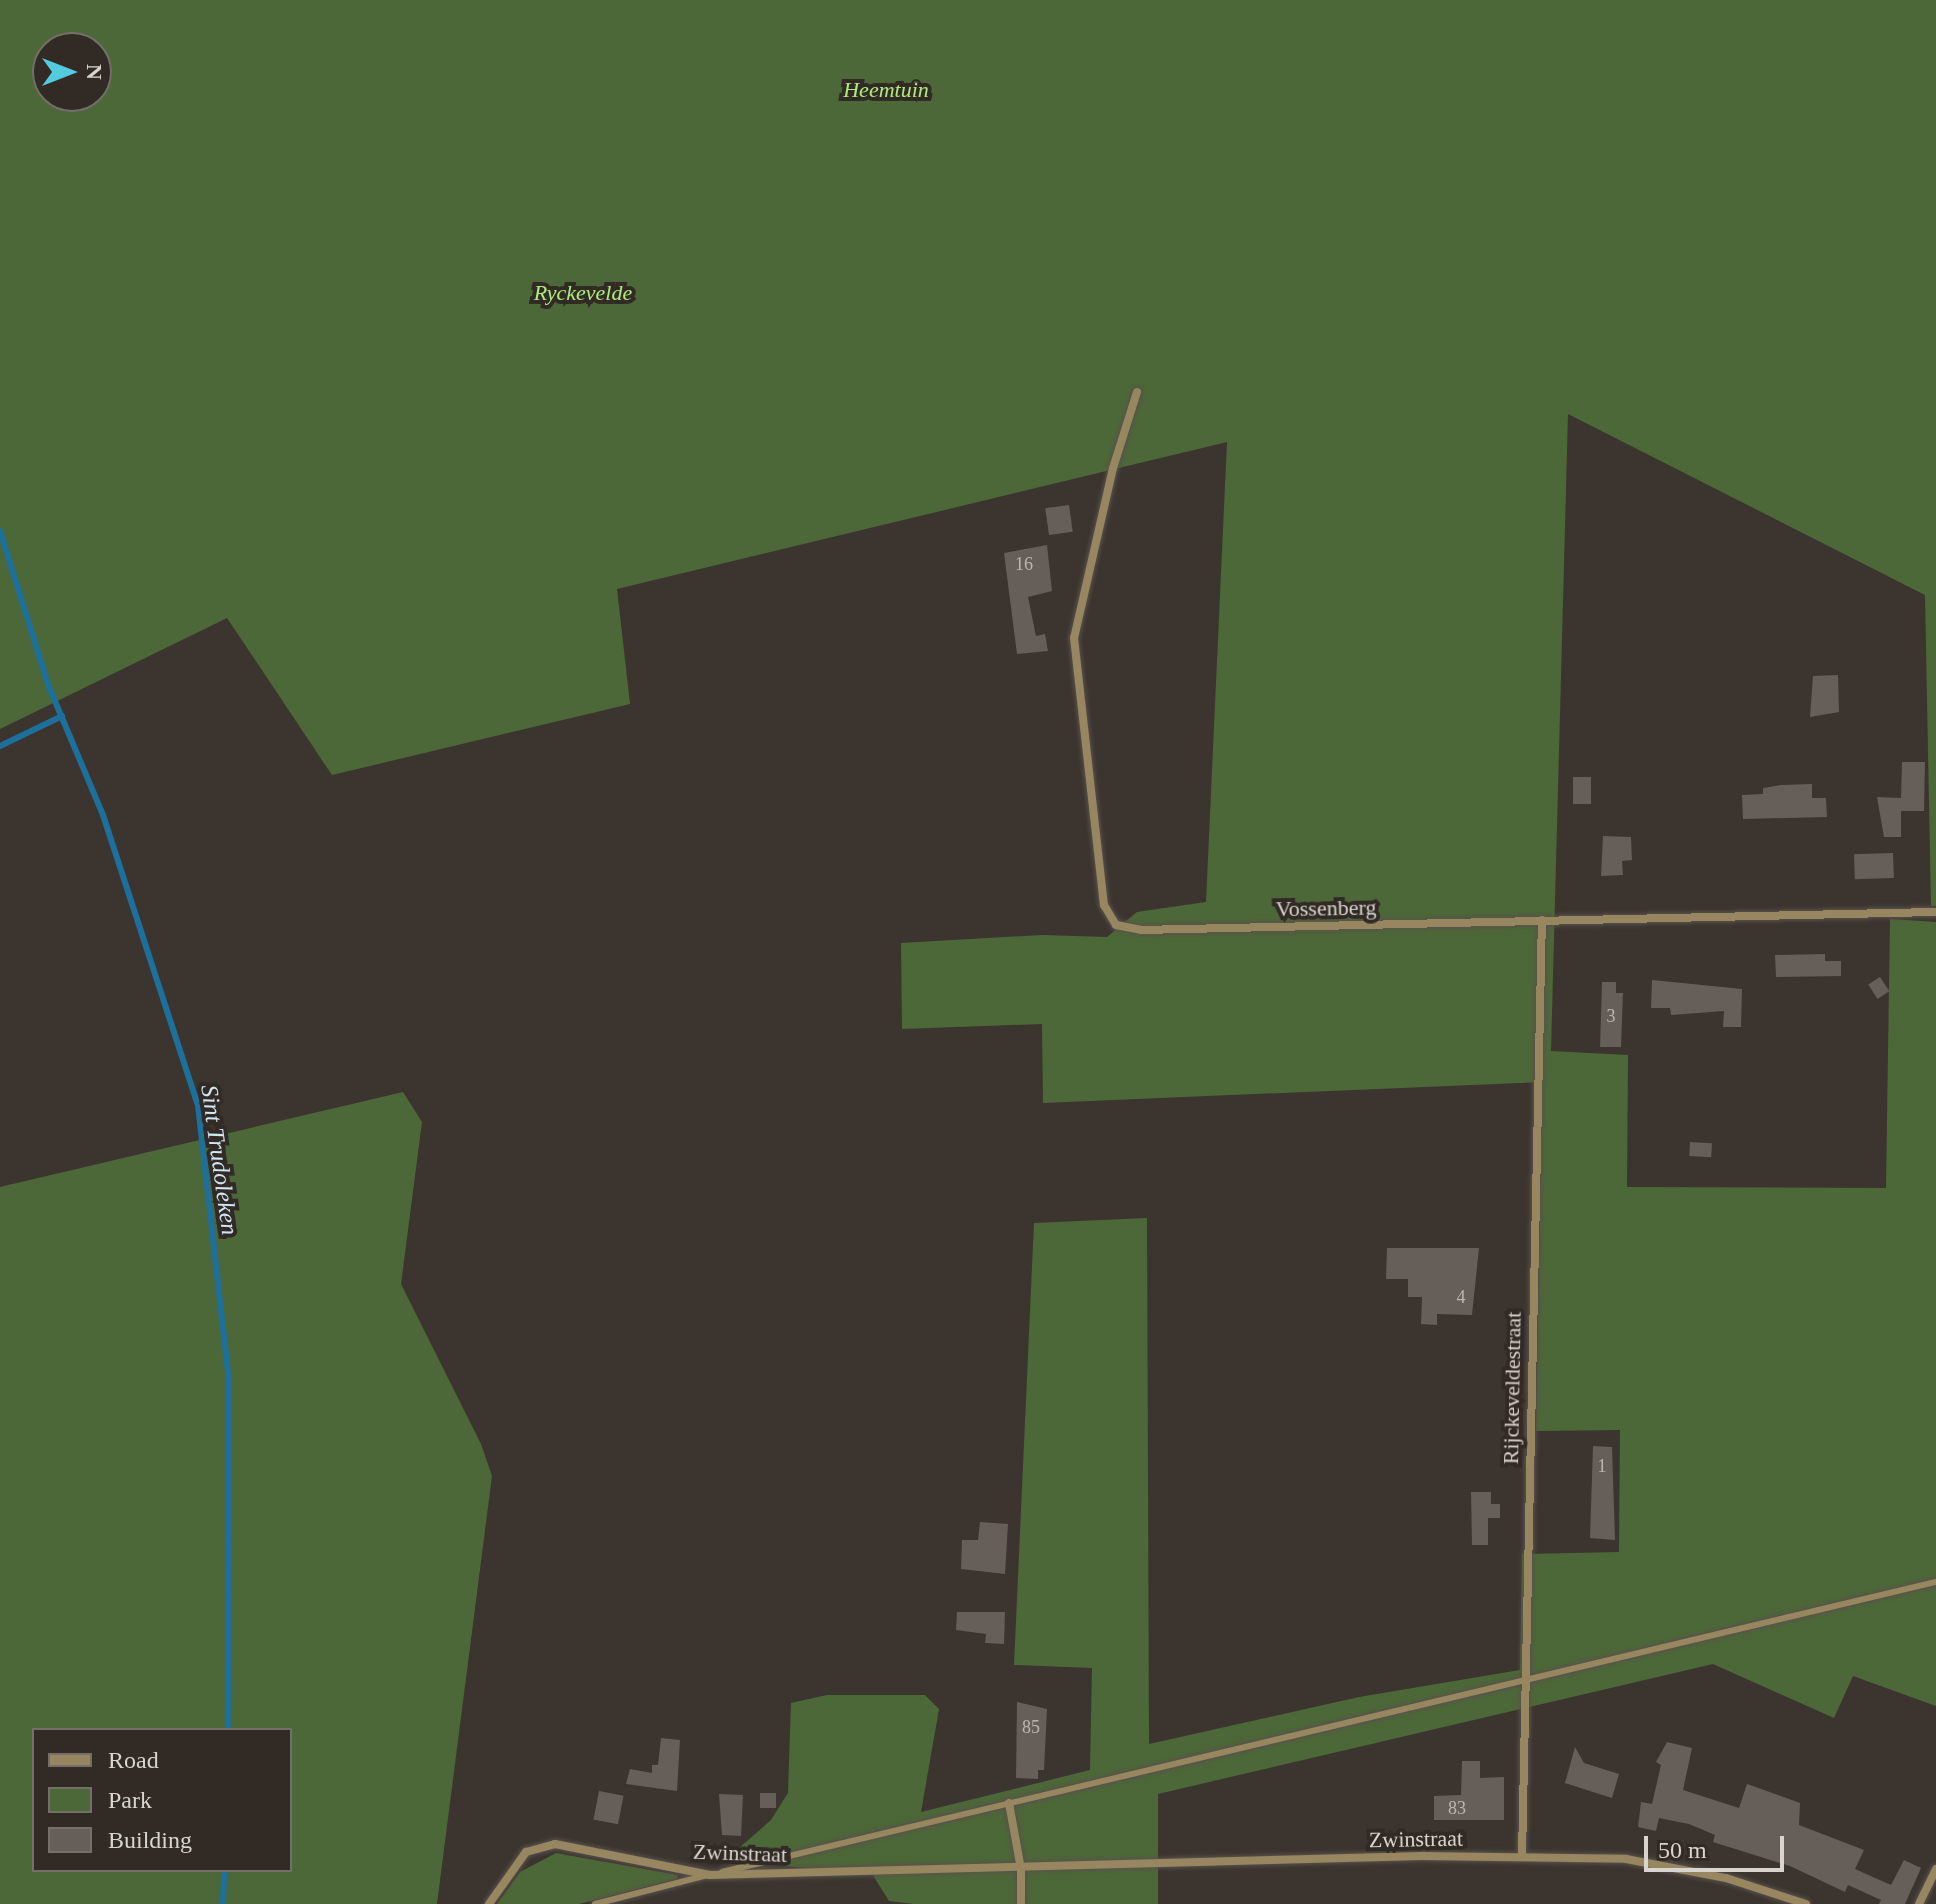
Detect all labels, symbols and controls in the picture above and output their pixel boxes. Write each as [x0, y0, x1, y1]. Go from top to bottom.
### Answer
north arrow [32, 32, 112, 112]
text: N [82, 64, 107, 80]
park label: Heemtuin [843, 77, 929, 103]
park label: Ryckevelde [534, 280, 632, 306]
house number: 16 [1015, 553, 1033, 575]
street label: Vossenberg [1275, 894, 1377, 922]
house number: 3 [1606, 1005, 1616, 1027]
water label: Sint Trudoleken [194, 1083, 244, 1237]
house number: 4 [1456, 1286, 1466, 1308]
street label: Rijckeveldestraat [1497, 1311, 1527, 1465]
house number: 1 [1598, 1455, 1606, 1477]
house number: 85 [1022, 1716, 1040, 1738]
legend [32, 1728, 292, 1872]
text: Road [108, 1747, 159, 1773]
text: Park [108, 1787, 152, 1813]
house number: 83 [1448, 1797, 1466, 1819]
scale bar [1648, 1820, 1788, 1870]
street label: Zwinstraat [1369, 1825, 1463, 1853]
text: Building [108, 1827, 192, 1853]
text: 50 m [1658, 1837, 1707, 1863]
street label: Zwinstraat [693, 1838, 787, 1868]

